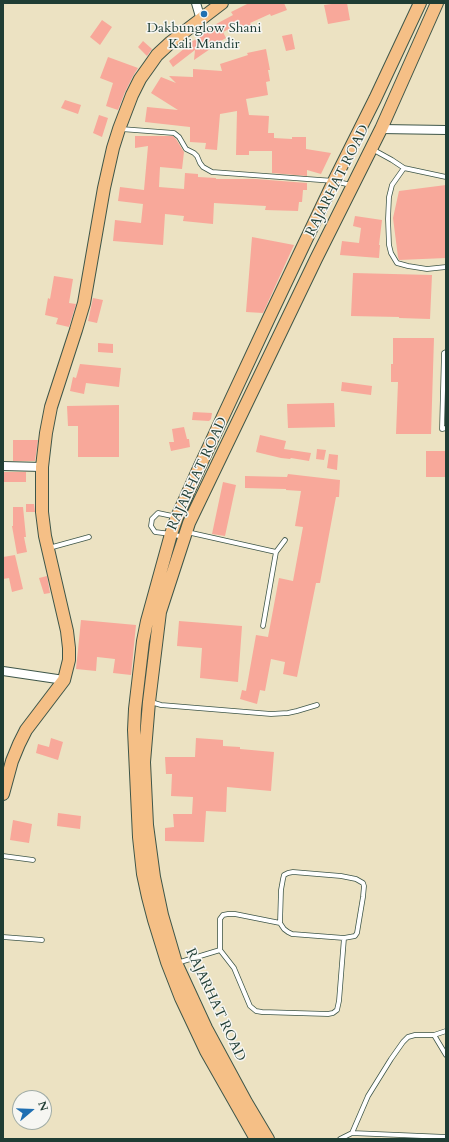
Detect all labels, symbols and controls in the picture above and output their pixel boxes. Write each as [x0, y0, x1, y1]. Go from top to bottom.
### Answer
marker: Dakbunglow Shani Kali Mandir [199, 9, 209, 19]
place label: Dakbunglow Shani Kali Mandir [147, 21, 261, 54]
street label: RAJARHAT ROAD [303, 122, 373, 240]
street label: RAJARHAT ROAD [164, 415, 232, 533]
street label: RAJARHAT ROAD [181, 946, 249, 1064]
north arrow [12, 1090, 52, 1130]
text: N [34, 1099, 52, 1113]

